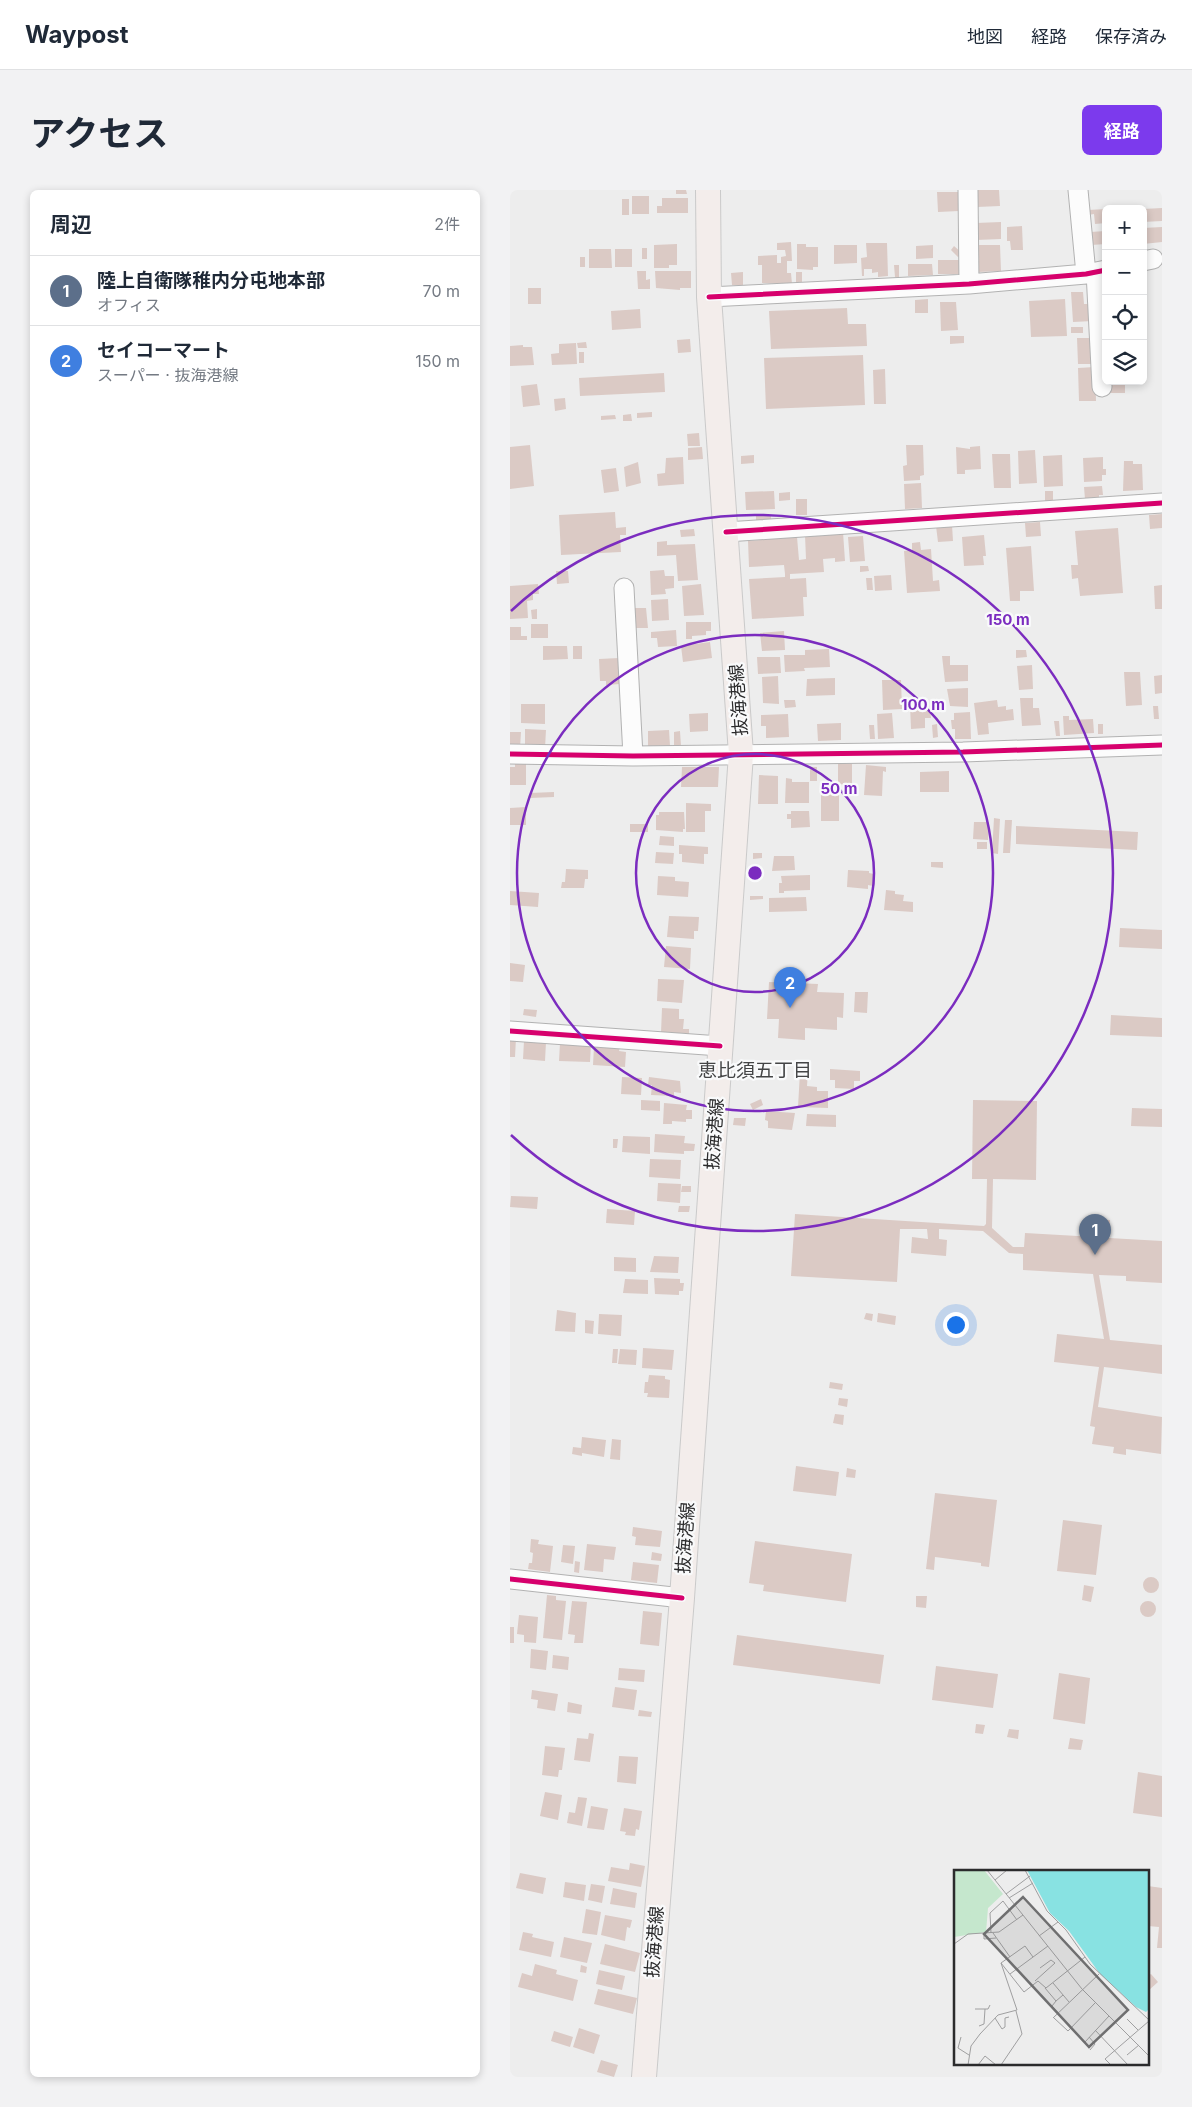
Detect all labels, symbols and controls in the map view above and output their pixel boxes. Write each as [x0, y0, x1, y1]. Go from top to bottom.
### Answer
text: Waypost [25, 20, 129, 49]
text: 地図 [967, 26, 1003, 47]
text: 経路 [1031, 26, 1067, 47]
text: 保存済み [1095, 26, 1167, 47]
button: 経路 [1082, 105, 1162, 155]
text: アクセス [30, 112, 168, 154]
map controls [1102, 205, 1147, 385]
button: + [1102, 205, 1147, 250]
text: 周辺 [50, 212, 92, 237]
text: 2件 [434, 214, 460, 234]
button: − [1102, 250, 1147, 295]
text: 陸上自衛隊稚内分屯地本部 [97, 269, 325, 292]
text: 1 [63, 281, 69, 301]
text: 70 m [423, 281, 460, 301]
text: オフィス [97, 295, 161, 315]
button: locate [1102, 295, 1147, 340]
text: セイコーマート [97, 339, 230, 362]
button: layers [1102, 340, 1147, 385]
text: 2 [61, 351, 71, 371]
text: 150 m [415, 351, 460, 371]
text: スーパー · 抜海港線 [97, 365, 238, 385]
text: 150 m [986, 610, 1030, 629]
street label: 抜海港線 [725, 663, 751, 737]
text: 100 m [901, 695, 945, 714]
text: 50 m [821, 779, 857, 798]
centre of rings [746, 864, 764, 882]
pin: 2 [774, 967, 806, 1008]
district label: 恵比須五丁目 [698, 1059, 812, 1082]
street label: 抜海港線 [701, 1097, 727, 1171]
pin: 1 [1079, 1214, 1111, 1255]
your location [943, 1312, 969, 1338]
street label: 抜海港線 [672, 1501, 698, 1575]
inset map [954, 1870, 1150, 2064]
street label: 抜海港線 [641, 1905, 667, 1979]

